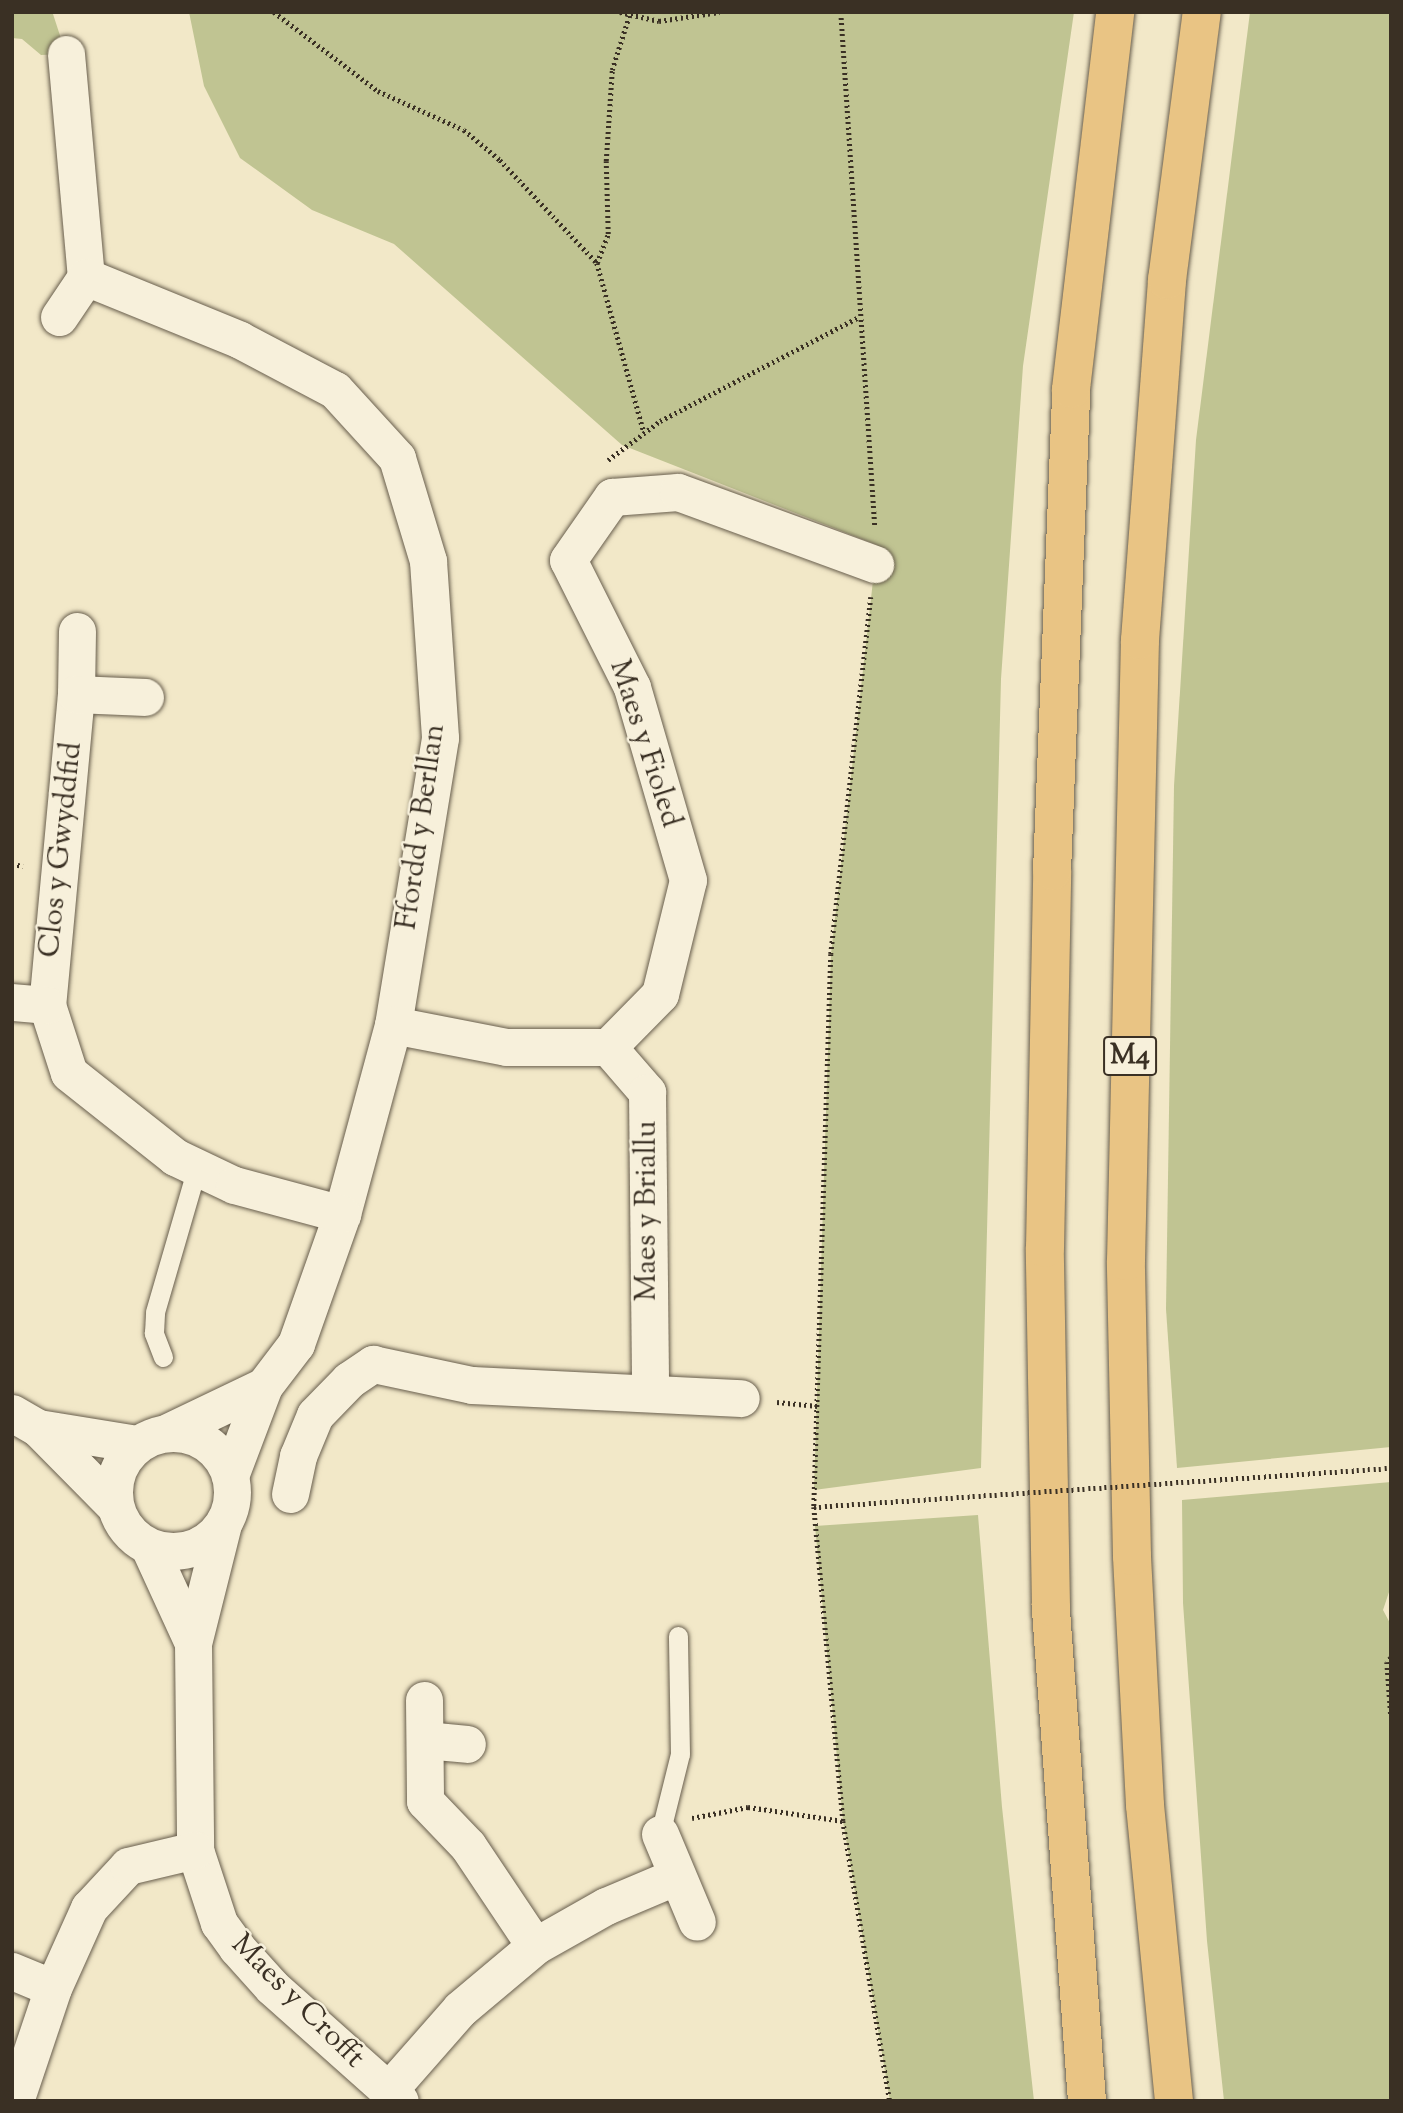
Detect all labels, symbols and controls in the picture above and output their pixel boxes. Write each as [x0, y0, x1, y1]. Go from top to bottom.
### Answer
street label: Maes y Fioled [600, 656, 688, 832]
street label: Ffordd y Berllan [390, 722, 454, 932]
street label: Clos y Gwyddfid [33, 741, 91, 959]
road number: M4 [1102, 1032, 1158, 1080]
street label: Maes y Briallu [630, 1121, 666, 1301]
street label: Maes y Crofft [223, 1928, 371, 2076]

